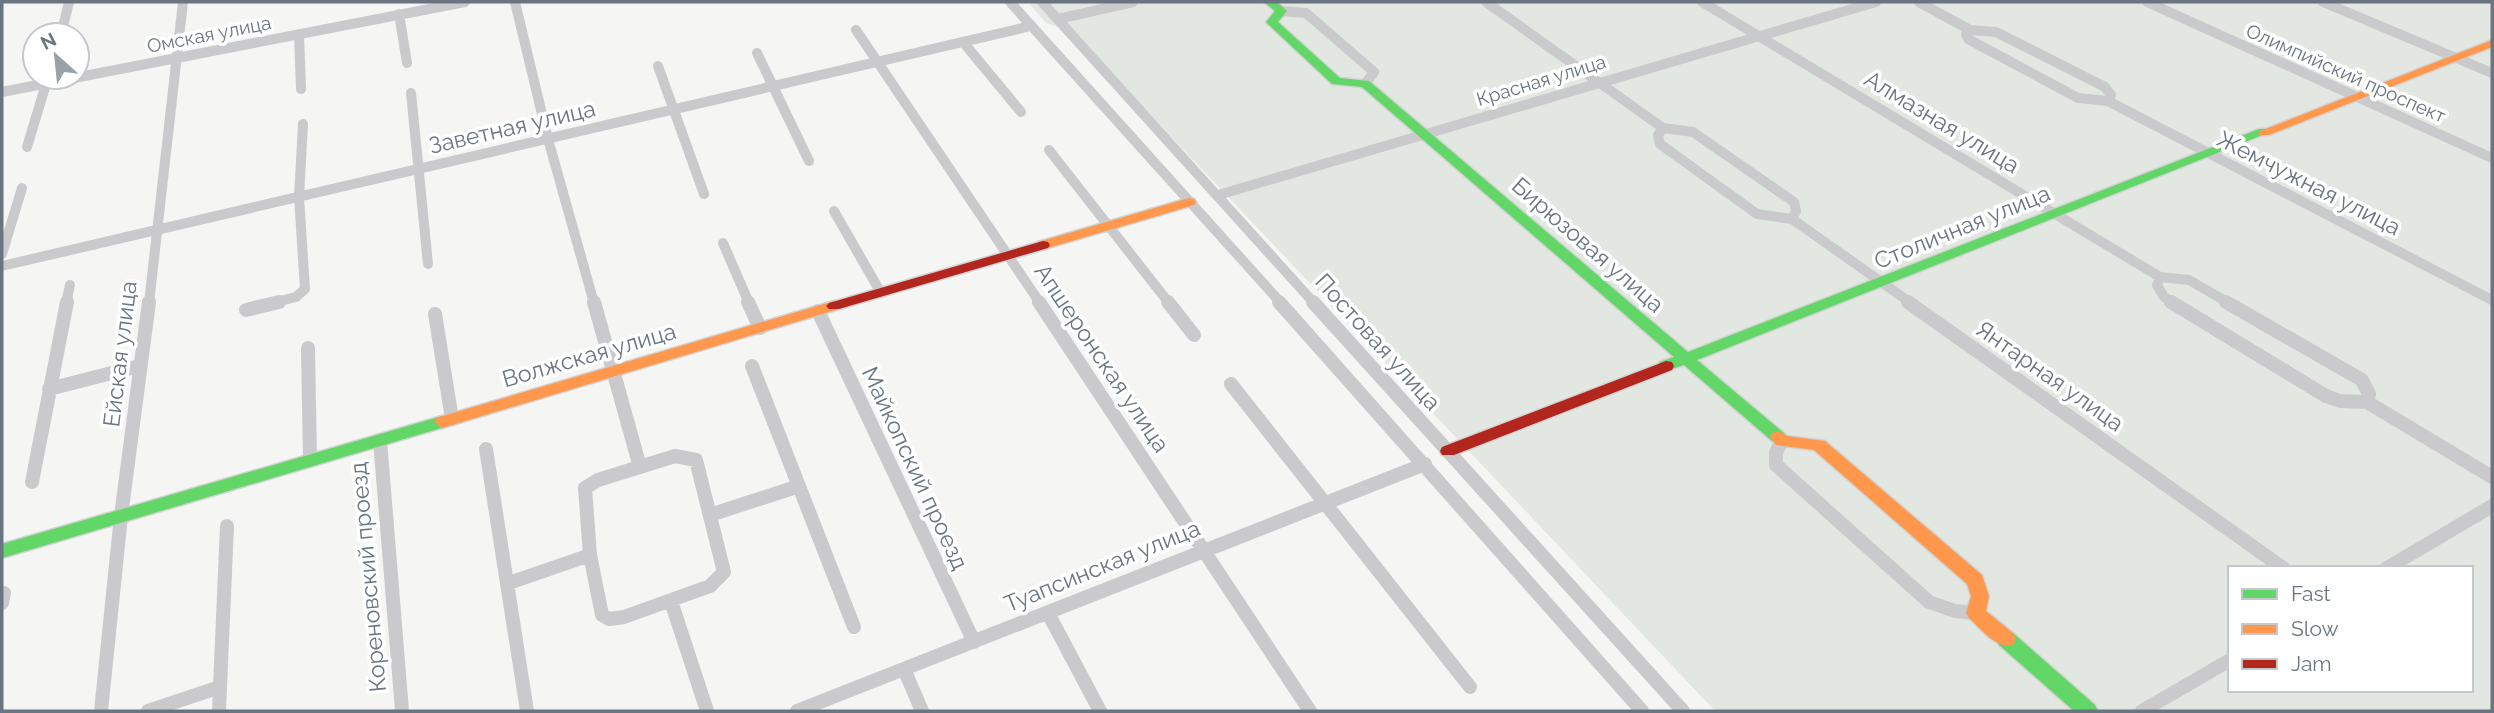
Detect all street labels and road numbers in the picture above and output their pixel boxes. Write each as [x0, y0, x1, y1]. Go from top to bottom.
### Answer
street label: Омская улица [145, 11, 273, 57]
street label: Олимпийский проспект [2243, 19, 2449, 127]
street label: Красная улица [1474, 50, 1608, 110]
street label: Алмазная улица [1860, 65, 2025, 178]
street label: Заветная улица [426, 94, 598, 159]
street label: Жемчужная улица [2213, 125, 2405, 240]
street label: Бирюзовая улица [1507, 171, 1670, 318]
street label: Столичная улица [1870, 179, 2054, 274]
street label: Апшеронская улица [1029, 259, 1175, 457]
street label: Постовая улица [1310, 268, 1447, 416]
street label: Ейская улица [97, 279, 142, 428]
street label: Янтарная улица [1971, 315, 2129, 437]
street label: Волжская улица [499, 317, 679, 392]
street label: Майкопский проезд [857, 362, 974, 573]
street label: Кореновский проезд [344, 461, 391, 693]
street label: Туапсинская улица [1000, 514, 1204, 617]

